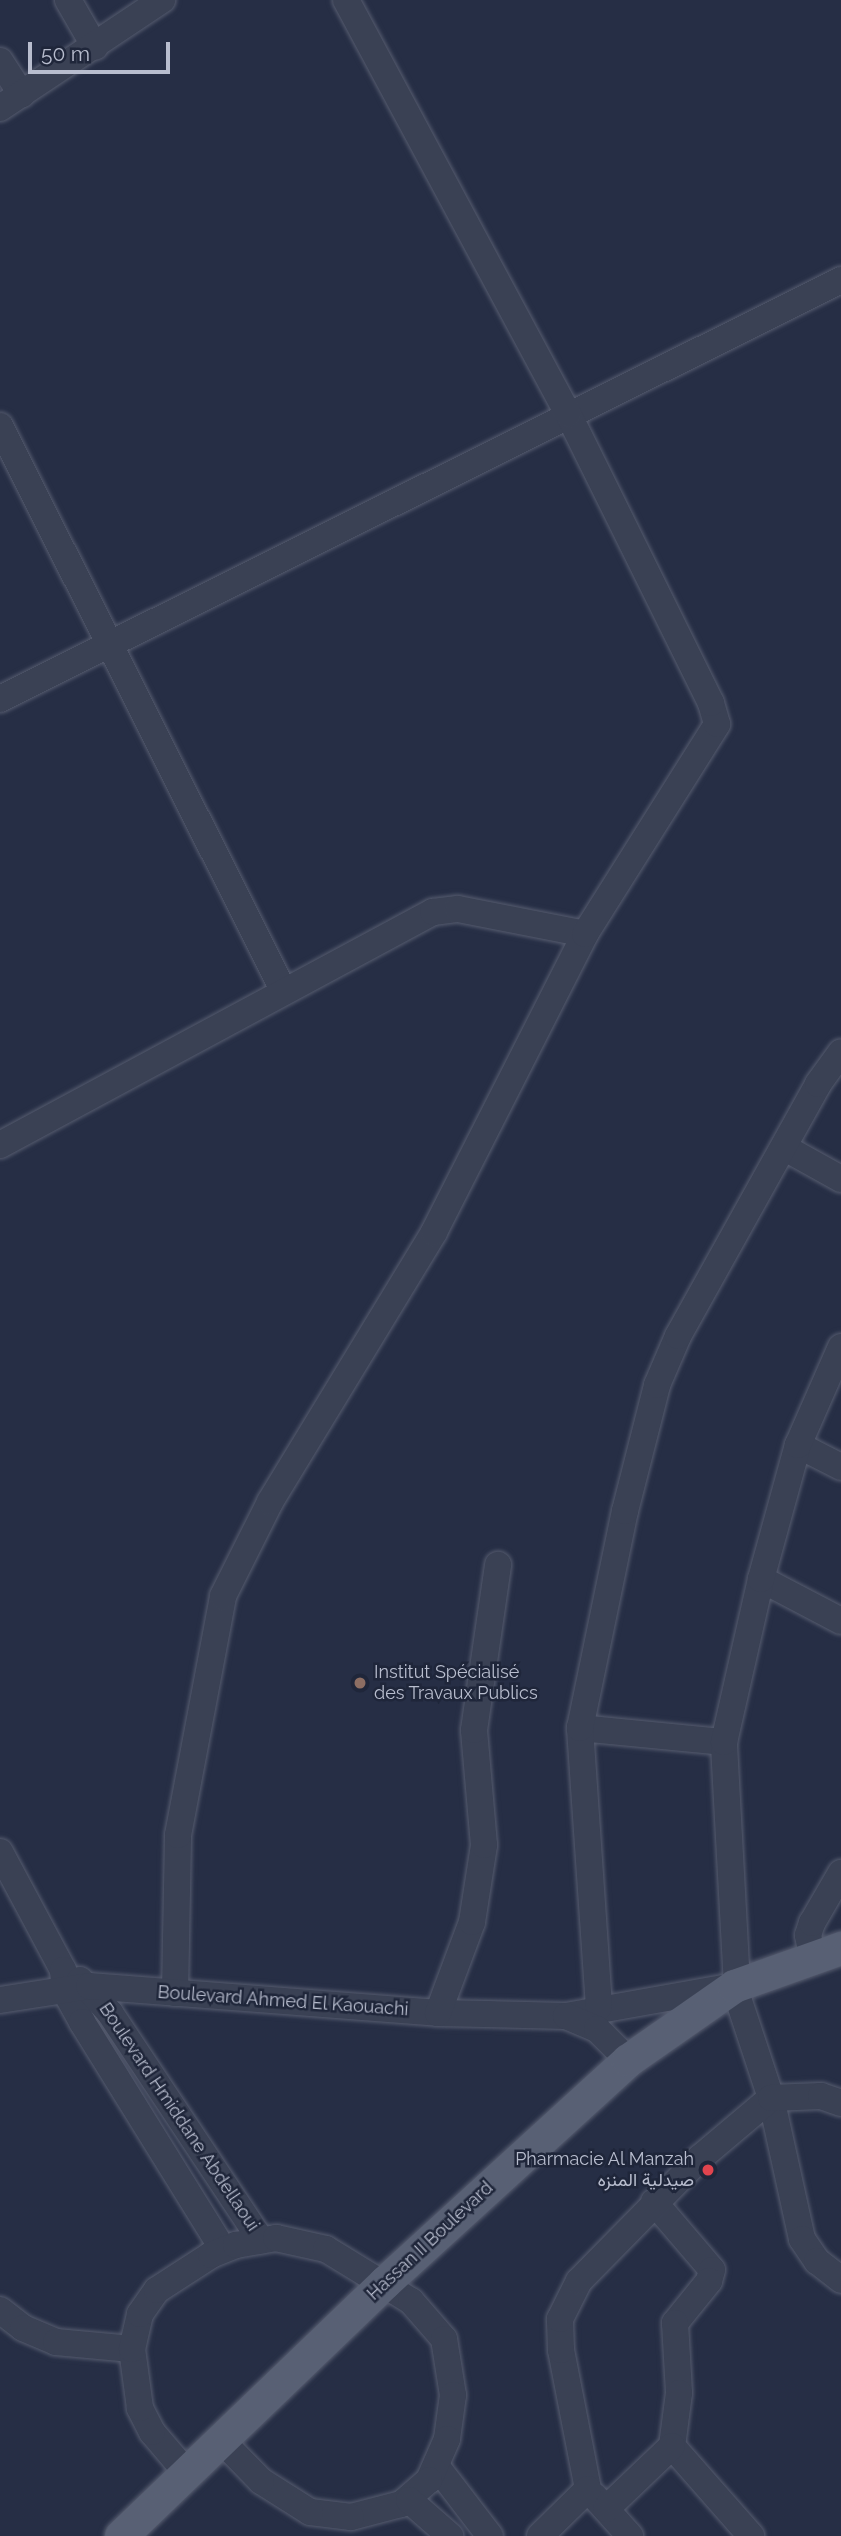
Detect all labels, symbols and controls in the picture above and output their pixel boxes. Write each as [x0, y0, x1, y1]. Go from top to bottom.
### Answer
scale bar [32, 28, 173, 72]
text: 50 m [41, 41, 90, 66]
place label: Institut Spécialisé des Travaux Publics [374, 1662, 538, 1704]
marker: Institut Spécialisé des Travaux Publics [352, 1675, 368, 1691]
street label: Boulevard Ahmed El Kaouachi [156, 1981, 410, 2021]
street label: Boulevard Hmiddane Abdellaoui [94, 1999, 264, 2235]
place label: Pharmacie Al Manzah صيدلية المنزه [514, 2149, 694, 2192]
marker: Pharmacie Al Manzah صيدلية المنزه [700, 2162, 716, 2178]
street label: Hassan II Boulevard [363, 2177, 497, 2305]

